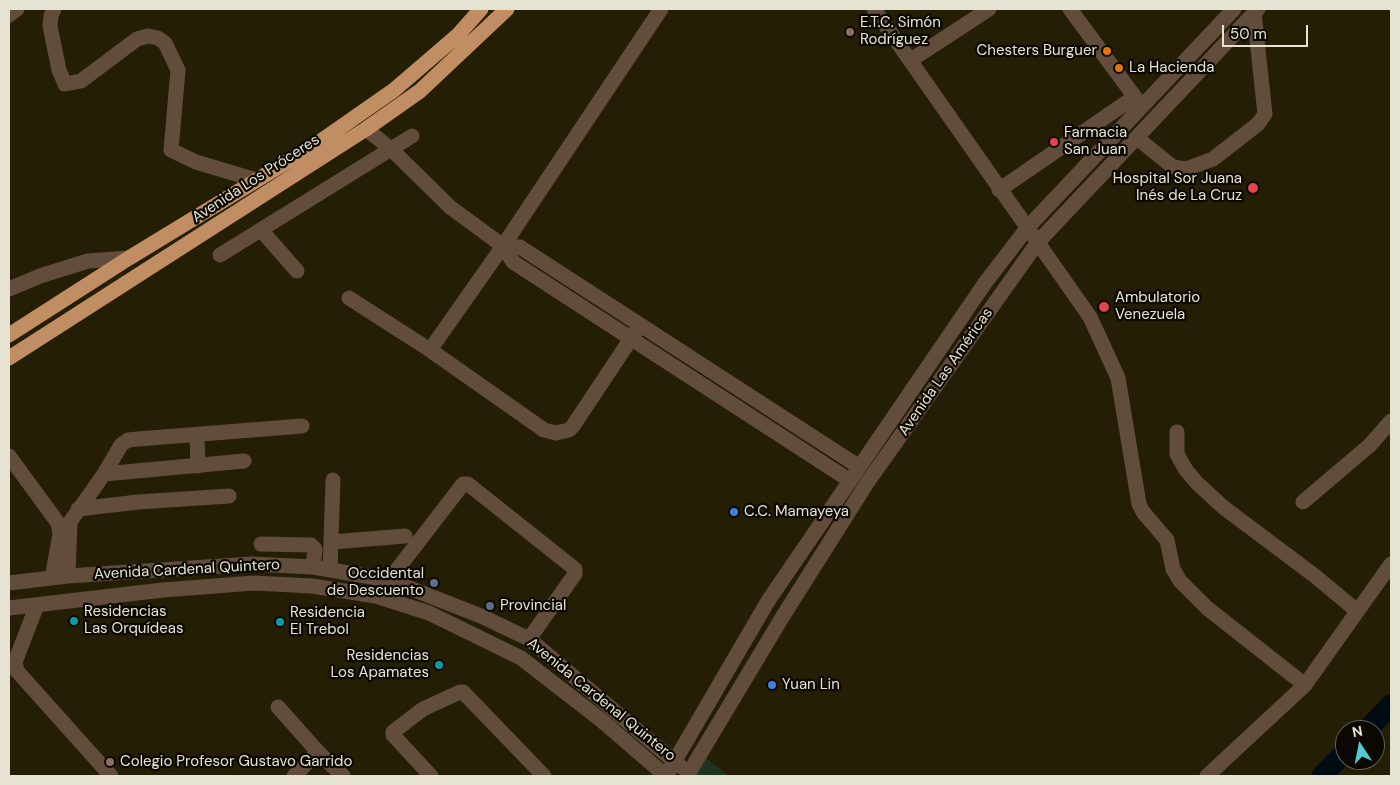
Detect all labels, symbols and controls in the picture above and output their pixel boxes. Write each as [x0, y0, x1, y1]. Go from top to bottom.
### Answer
place label: E.T.C. Simón Rodríguez [860, 14, 941, 49]
scale bar [1225, 15, 1311, 47]
text: 50 m [1230, 24, 1267, 44]
marker: E.T.C. Simón Rodríguez [844, 26, 856, 38]
place label: Chesters Burguer [977, 42, 1097, 60]
marker: Chesters Burguer [1101, 45, 1113, 57]
place label: La Hacienda [1129, 59, 1214, 77]
marker: La Hacienda [1113, 62, 1125, 74]
place label: Farmacia San Juan [1064, 124, 1127, 159]
street label: Avenida Los Próceres [189, 131, 323, 227]
marker: Farmacia San Juan [1048, 136, 1060, 148]
place label: Hospital Sor Juana Inés de La Cruz [1113, 170, 1242, 205]
marker: Hospital Sor Juana Inés de La Cruz [1246, 181, 1260, 195]
place label: Ambulatorio Venezuela [1115, 289, 1200, 324]
marker: Ambulatorio Venezuela [1097, 300, 1111, 314]
street label: Avenida Las Américas [895, 305, 997, 439]
place label: C.C. Mamayeya [744, 503, 849, 521]
marker: C.C. Mamayeya [728, 506, 740, 518]
street label: Avenida Cardenal Quintero [94, 556, 280, 584]
place label: Occidental de Descuento [327, 565, 424, 600]
marker: Occidental de Descuento [428, 577, 440, 589]
place label: Provincial [500, 597, 566, 615]
marker: Provincial [484, 600, 496, 612]
place label: Residencias Las Orquídeas [84, 603, 183, 638]
place label: Residencia El Trebol [290, 604, 365, 639]
marker: Residencias Las Orquídeas [68, 615, 80, 627]
marker: Residencia El Trebol [274, 616, 286, 628]
street label: Avenida Cardenal Quintero [523, 634, 679, 766]
place label: Residencias Los Apamates [330, 647, 429, 682]
marker: Residencias Los Apamates [433, 659, 445, 671]
place label: Yuan Lin [782, 676, 840, 694]
marker: Yuan Lin [766, 679, 778, 691]
north arrow [1335, 720, 1385, 770]
text: N [1351, 721, 1364, 741]
place label: Colegio Profesor Gustavo Garrido [120, 753, 352, 771]
marker: Colegio Profesor Gustavo Garrido [104, 756, 116, 768]

